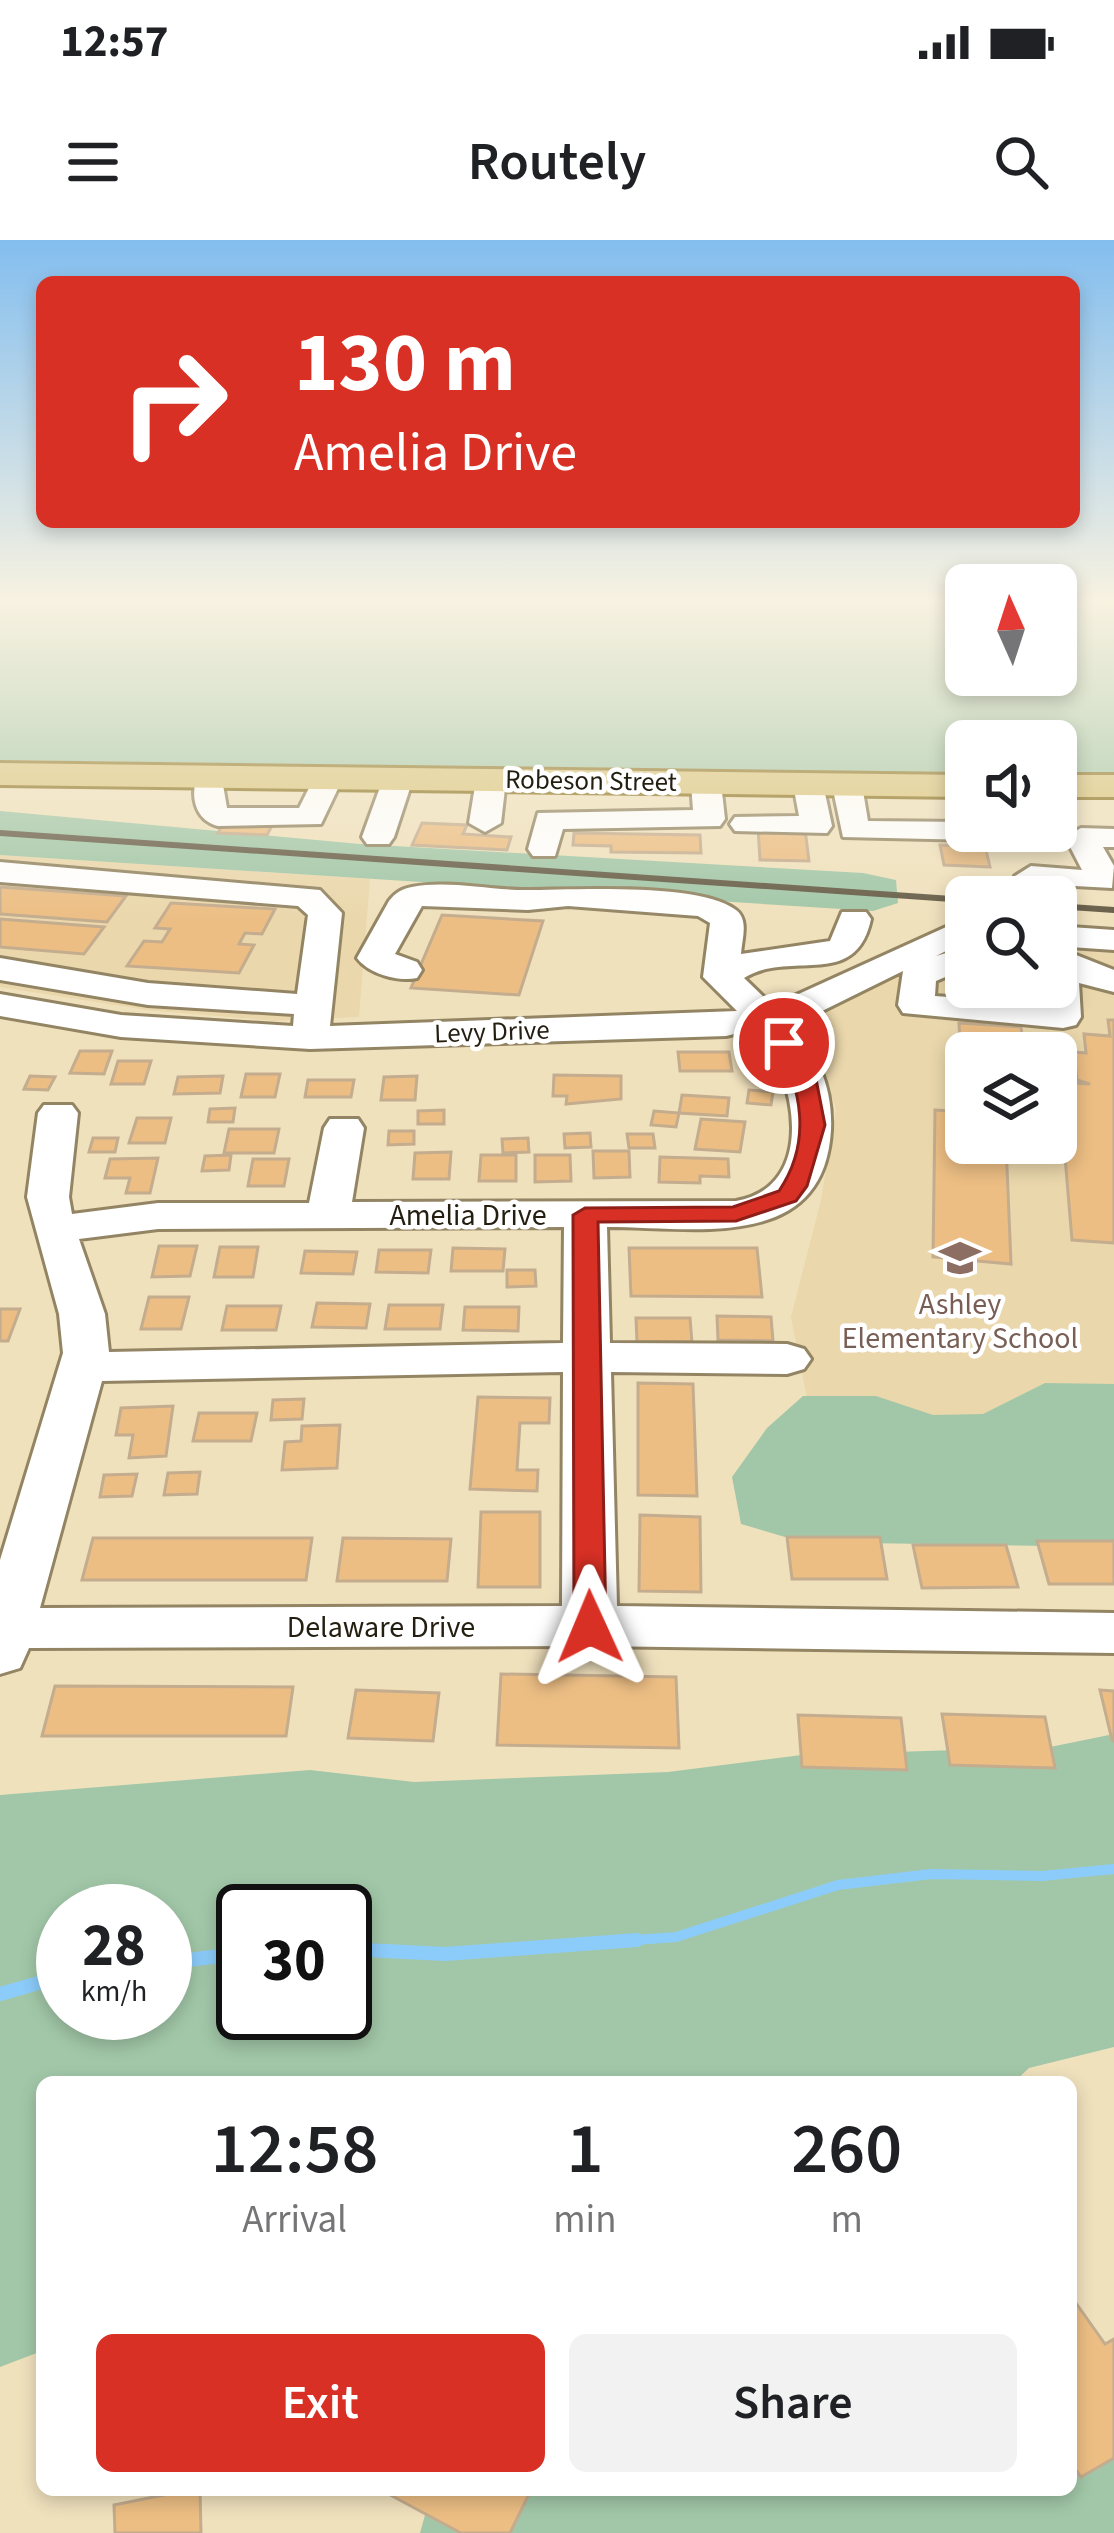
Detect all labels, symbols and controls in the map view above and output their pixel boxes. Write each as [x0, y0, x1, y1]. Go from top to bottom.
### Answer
text: 12:57 [60, 10, 169, 74]
text: Routely [468, 124, 646, 201]
icon: menu [60, 129, 126, 195]
icon: search [988, 129, 1054, 195]
text: 130 m [294, 304, 516, 424]
icon: right [96, 324, 252, 480]
text: Amelia Drive [294, 415, 577, 492]
north arrow [945, 564, 1077, 696]
map controls [945, 564, 1077, 1164]
button: sound [945, 720, 1077, 852]
street label: Robeson Street [505, 760, 677, 802]
button: search [945, 876, 1077, 1008]
pin [733, 992, 835, 1094]
street label: Levy Drive [434, 1010, 550, 1054]
icon: arrive [751, 1010, 817, 1076]
button: layers [945, 1032, 1077, 1164]
street label: Amelia Drive [389, 1194, 547, 1237]
school or university icon: Ashley Elementary School [937, 1235, 983, 1281]
place label: Ashley Elementary School [842, 1283, 1078, 1360]
position arrow [527, 1564, 653, 1690]
street label: Delaware Drive [287, 1606, 475, 1649]
speed limit sign: 30 [216, 1884, 372, 2040]
text: 28 [82, 1904, 146, 1989]
text: km/h [81, 1970, 147, 2013]
text: 12:58 [211, 2098, 378, 2201]
text: 1 [566, 2098, 603, 2201]
text: 260 [791, 2098, 902, 2201]
text: Arrival [242, 2192, 347, 2248]
text: min [553, 2192, 617, 2248]
text: m [831, 2192, 863, 2248]
button: Exit [96, 2334, 545, 2472]
button: Share [569, 2334, 1017, 2472]

